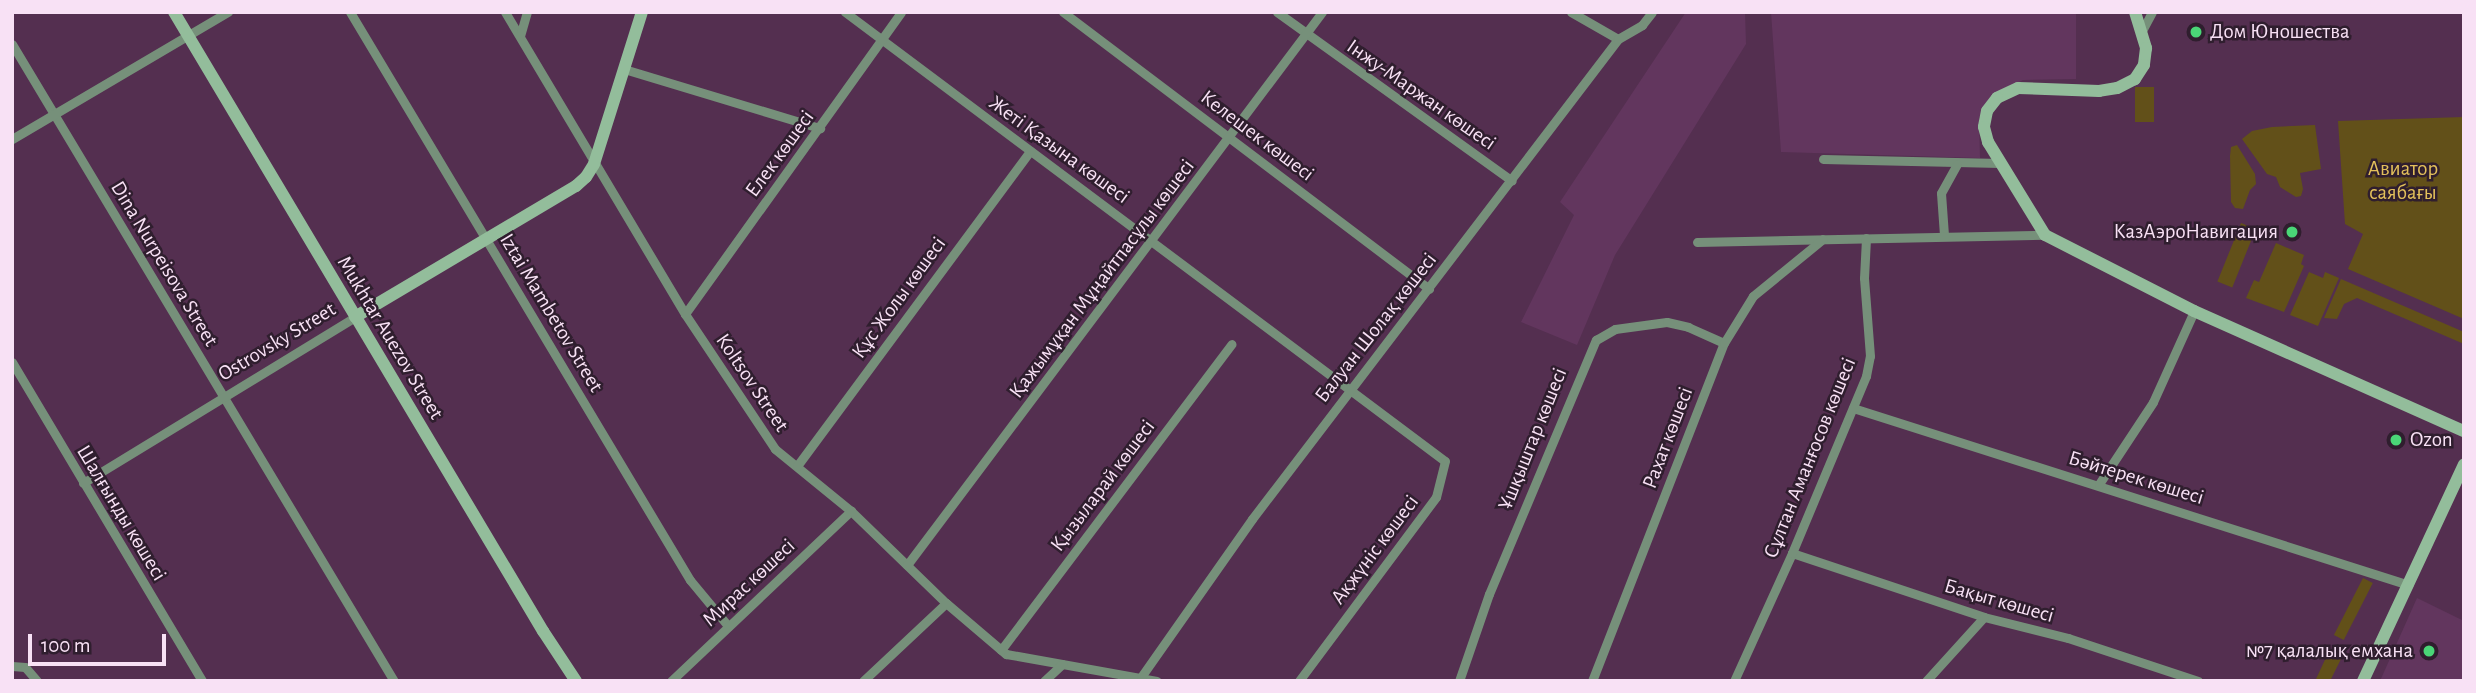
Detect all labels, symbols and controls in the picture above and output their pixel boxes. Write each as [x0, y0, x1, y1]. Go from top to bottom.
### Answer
place label: Дом Юношества [2210, 19, 2349, 45]
marker: Дом Юношества [2188, 24, 2204, 40]
street label: Інжу-Маржан көшесі [1341, 34, 1501, 156]
street label: Келешек көшесі [1195, 85, 1319, 187]
street label: Жеті Қазына көшесі [984, 91, 1134, 209]
street label: Елек көшесі [740, 106, 820, 202]
street label: Қажымұқан Мұңайтпасұлы көшесі [1004, 155, 1200, 403]
park label: Авиатор саябағы [2368, 156, 2438, 206]
street label: Dina Nurpeisova Street [105, 177, 223, 351]
place label: КазАэроНавигация [2113, 219, 2278, 245]
marker: КазАэроНавигация [2284, 224, 2300, 240]
street label: Iztai Mambetov Street [494, 229, 608, 397]
street label: Құс Жолы көшесі [846, 232, 952, 364]
street label: Балуан Шолақ көшесі [1310, 248, 1442, 408]
street label: Mukhtar Auezov Street [331, 252, 449, 424]
street label: Ostrovsky Street [214, 297, 340, 387]
street label: Koltsov Street [710, 329, 794, 437]
street label: Сұлтан Аманғосов көшесі [1758, 354, 1862, 562]
street label: Ұшқыштар көшесі [1493, 364, 1573, 514]
street label: Рахат көшесі [1637, 384, 1699, 492]
street label: Қызыларай көшесі [1045, 415, 1161, 557]
place label: Ozon [2410, 427, 2453, 453]
marker: Ozon [2388, 432, 2404, 448]
street label: Шалғынды көшесі [71, 441, 171, 585]
street label: Бәйтерек көшесі [2065, 445, 2207, 511]
street label: Ақжүніс көшесі [1326, 490, 1424, 610]
street label: Мирас көшесі [697, 534, 801, 632]
street label: Бақыт көшесі [1941, 573, 2057, 629]
scale bar [32, 620, 170, 664]
text: 100 m [41, 635, 91, 656]
place label: №7 қалалық емхана [2246, 638, 2413, 664]
marker: №7 қалалық емхана [2419, 641, 2439, 661]

